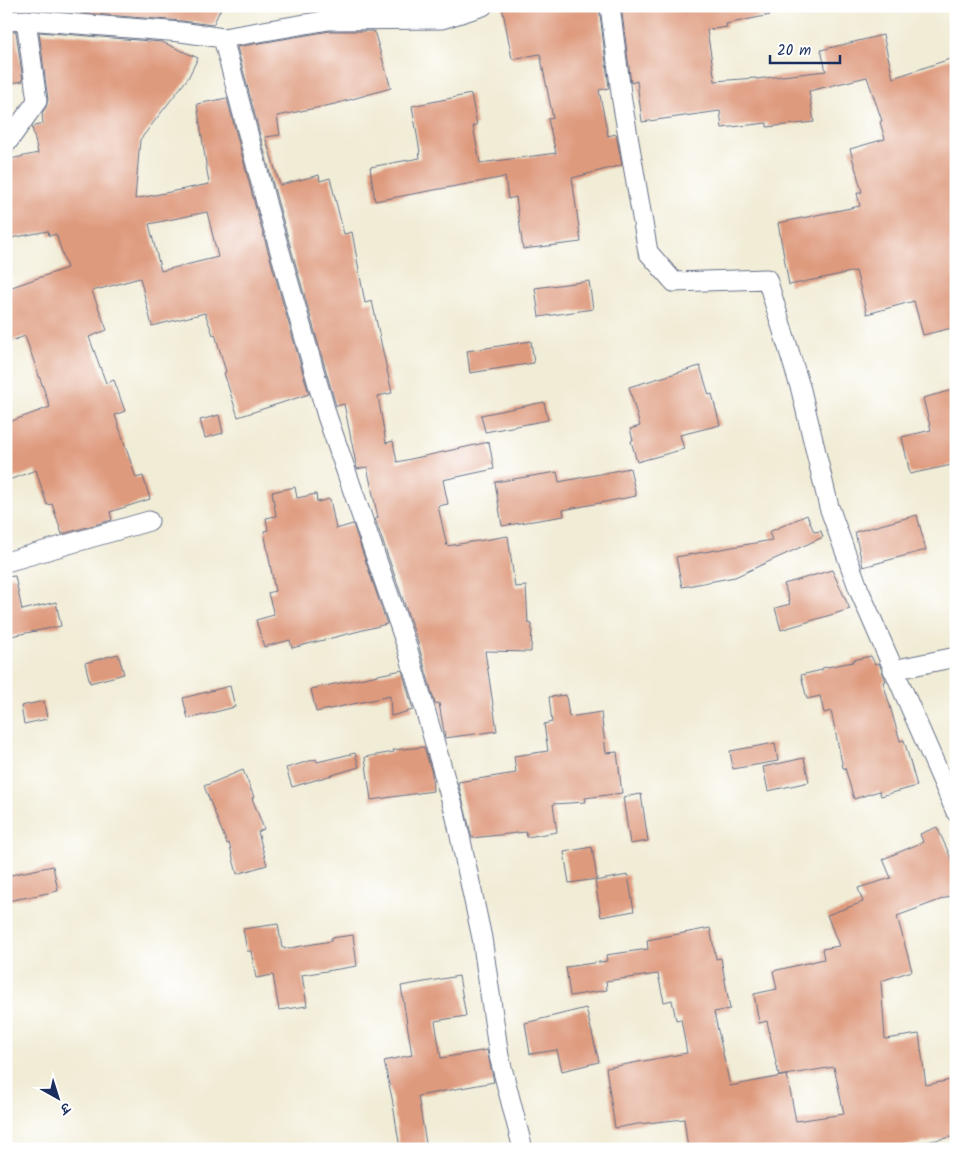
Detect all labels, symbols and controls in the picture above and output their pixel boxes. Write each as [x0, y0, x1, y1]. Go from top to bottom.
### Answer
scale bar [770, 32, 840, 64]
text: 20 m [777, 39, 811, 63]
north arrow [32, 1072, 82, 1122]
text: उ [53, 1096, 76, 1121]

